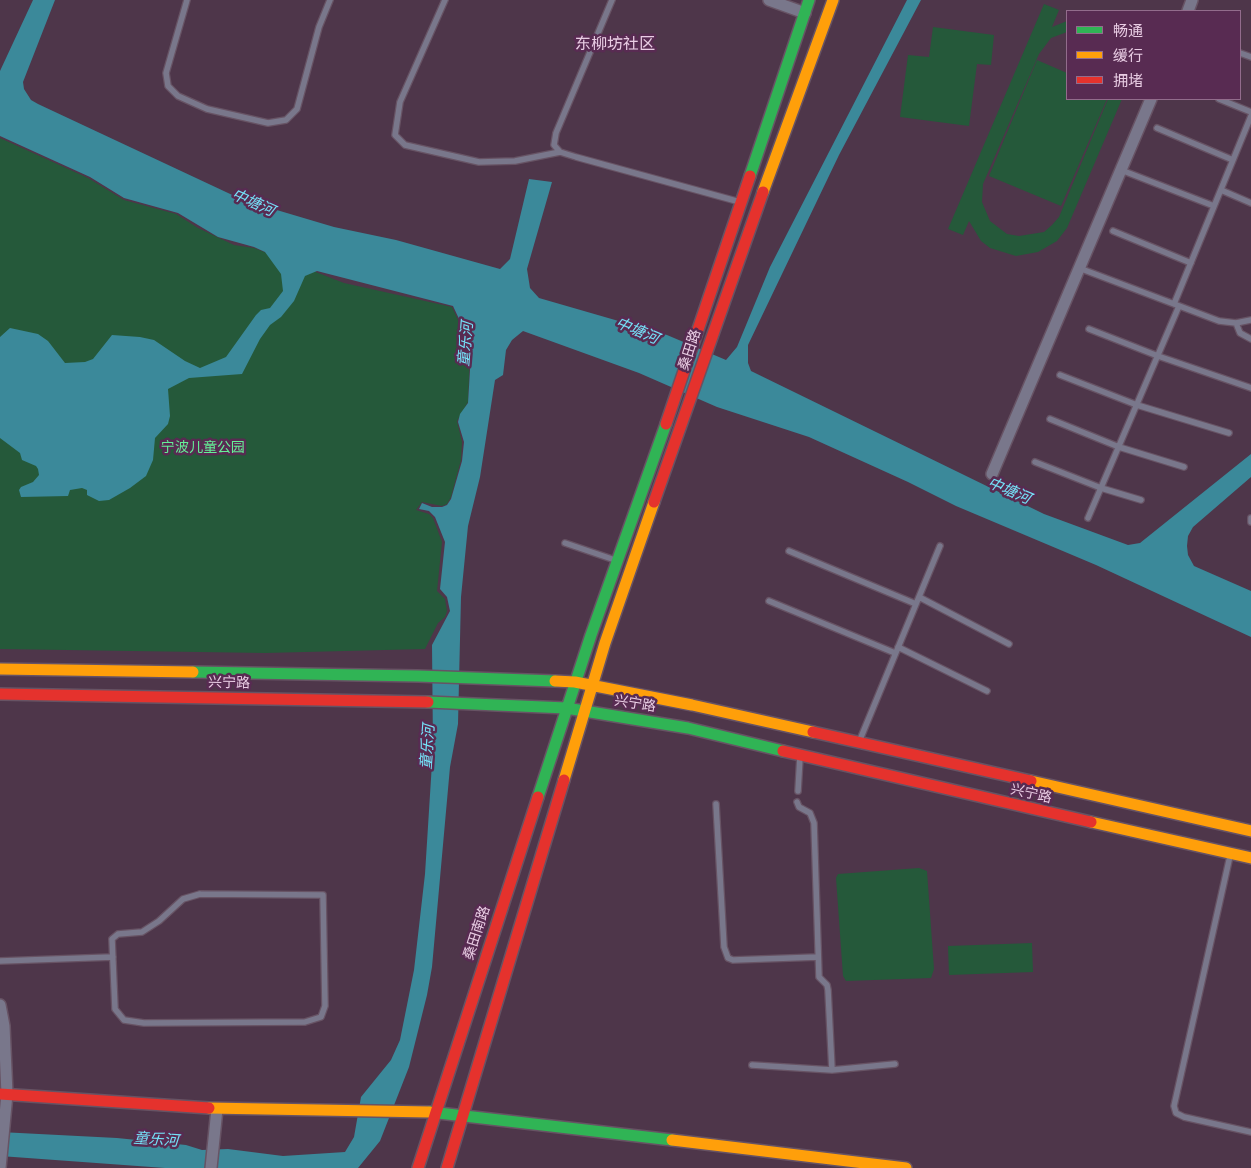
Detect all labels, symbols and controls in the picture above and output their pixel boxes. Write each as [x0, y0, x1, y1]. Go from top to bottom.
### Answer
legend [1066, 10, 1241, 100]
text: 畅通 [1113, 21, 1143, 40]
district label: 东柳坊社区 [575, 34, 655, 54]
text: 缓行 [1113, 46, 1143, 65]
text: 拥堵 [1113, 71, 1143, 90]
water label: 中塘河 [229, 186, 277, 220]
water label: 中塘河 [613, 314, 661, 348]
water label: 童乐河 [455, 321, 477, 367]
street label: 桑田路 [676, 327, 704, 373]
park label: 宁波儿童公园 [161, 440, 245, 456]
water label: 中塘河 [985, 474, 1033, 508]
street label: 兴宁路 [208, 674, 250, 692]
street label: 兴宁路 [613, 692, 657, 716]
water label: 童乐河 [417, 724, 439, 770]
street label: 兴宁路 [1009, 781, 1053, 807]
street label: 桑田南路 [460, 904, 494, 962]
water label: 童乐河 [133, 1129, 179, 1151]

